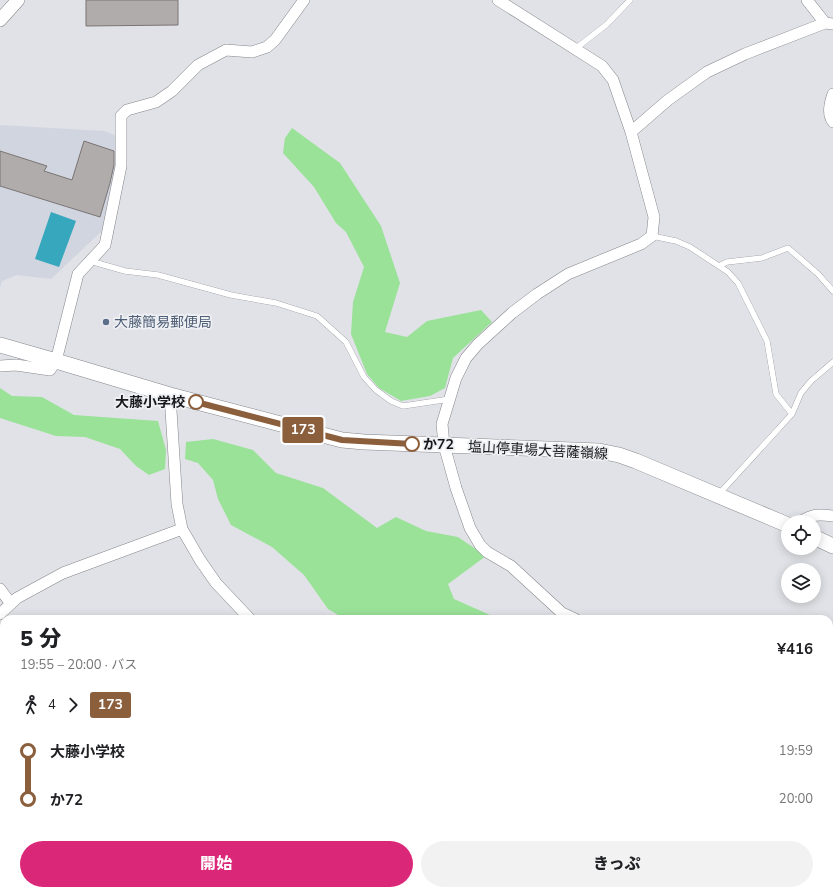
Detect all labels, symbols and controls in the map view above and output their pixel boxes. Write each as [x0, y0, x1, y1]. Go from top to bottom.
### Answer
place label: 大藤簡易郵便局 [114, 313, 212, 332]
marker: 大藤簡易郵便局 [101, 317, 111, 327]
place label: 大藤小学校 [115, 393, 185, 412]
marker: 大藤小学校 [188, 394, 204, 410]
line badge: 173 [280, 417, 326, 443]
text: 173 [290, 420, 316, 439]
place label: か72 [423, 435, 454, 454]
marker: か72 [404, 436, 420, 452]
street label: 塩山停車場大菩薩嶺線 [468, 437, 608, 464]
map controls [781, 515, 821, 603]
button: locate [781, 515, 821, 555]
button: layers [781, 563, 821, 603]
text: 5 分 [20, 624, 61, 654]
text: ¥416 [777, 639, 813, 659]
text: 19:55 – 20:00 · バス [20, 656, 137, 674]
icon: walk [20, 694, 42, 716]
icon: forward [62, 694, 84, 716]
text: 173 [98, 695, 123, 714]
text: 4 [48, 696, 56, 714]
text: 大藤小学校 [50, 742, 125, 762]
text: 19:59 [779, 742, 813, 760]
text: か72 [50, 790, 83, 810]
text: 20:00 [779, 790, 813, 808]
button: 開始 [20, 841, 413, 887]
button: きっぷ [421, 841, 813, 887]

